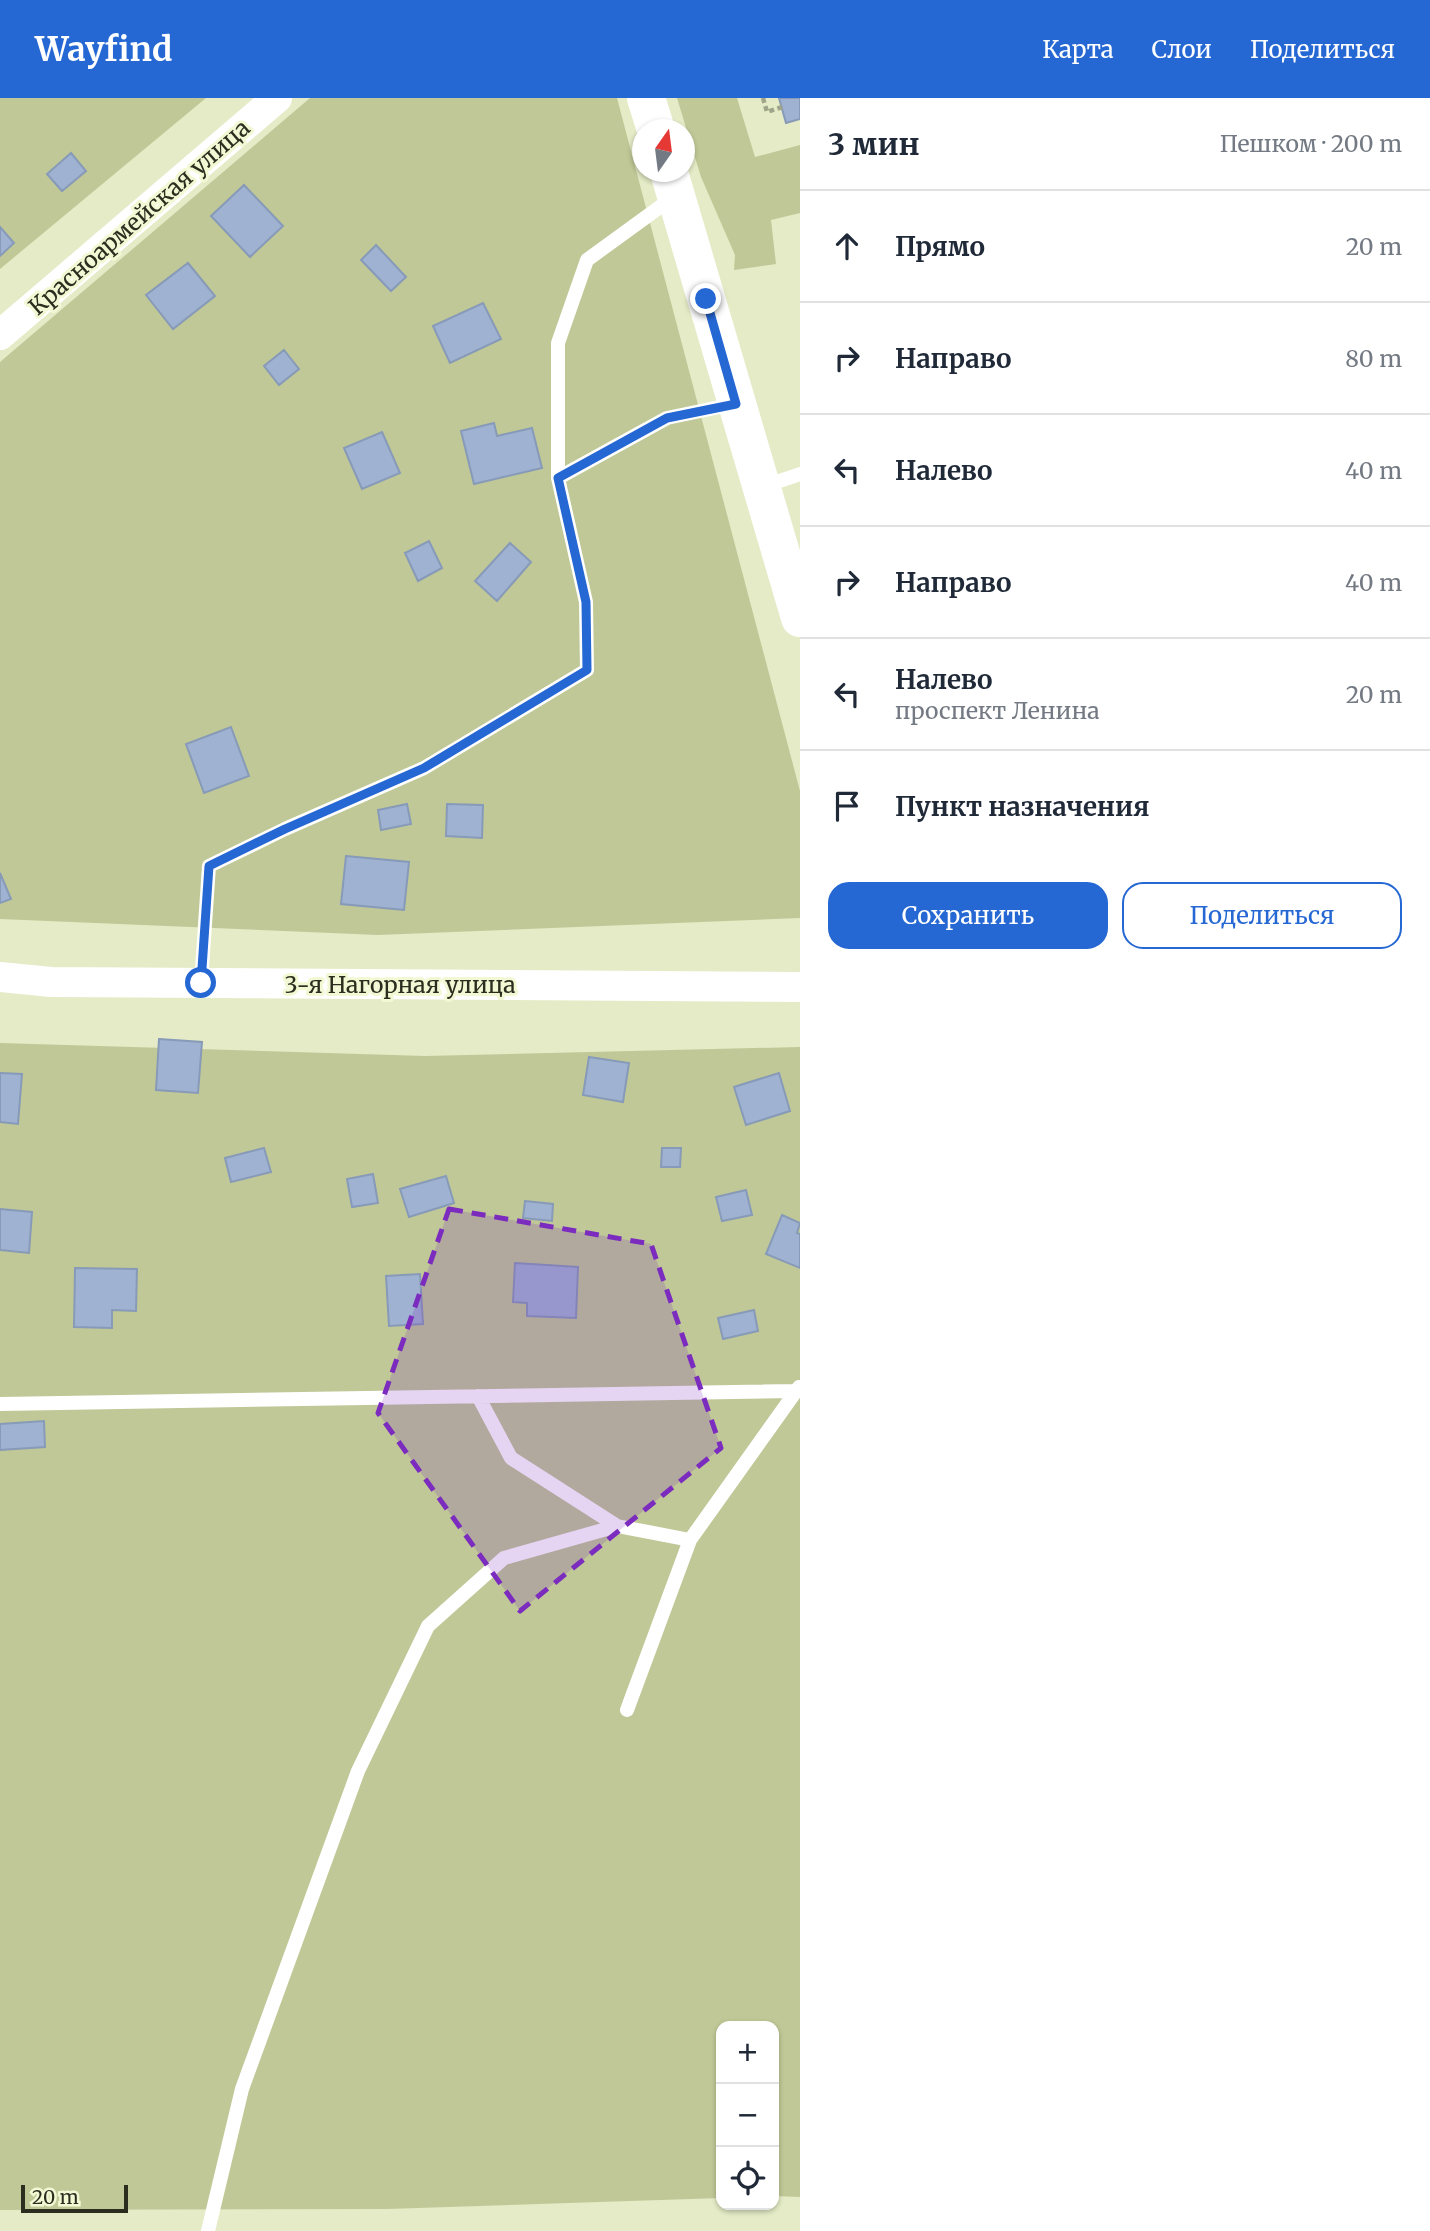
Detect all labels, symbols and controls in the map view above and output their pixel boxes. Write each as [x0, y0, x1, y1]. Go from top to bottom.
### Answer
text: Wayfind [35, 29, 172, 70]
text: Карта [1042, 34, 1114, 65]
text: Слои [1152, 34, 1212, 65]
text: Поделиться [1250, 34, 1395, 65]
street label: Красноармейская улица [22, 113, 256, 321]
north arrow [632, 119, 695, 182]
text: 3 мин [828, 125, 920, 163]
text: Пешком · 200 m [1220, 129, 1402, 158]
icon: ahead [828, 227, 866, 265]
text: Прямо [895, 230, 985, 263]
text: 20 m [1346, 232, 1402, 261]
route end [690, 283, 721, 314]
icon: right [828, 339, 866, 377]
text: Направо [895, 342, 1012, 375]
text: 80 m [1345, 344, 1402, 373]
icon: left [828, 451, 866, 489]
text: Налево [895, 454, 993, 487]
text: 40 m [1345, 456, 1402, 485]
icon: right [828, 563, 866, 601]
text: Направо [895, 566, 1012, 599]
text: 40 m [1345, 568, 1402, 597]
text: Налево [895, 663, 993, 696]
icon: left [828, 675, 866, 713]
text: 20 m [1346, 680, 1402, 709]
text: проспект Ленина [895, 696, 1100, 725]
icon: arrive [828, 787, 866, 825]
text: Пункт назначения [895, 790, 1149, 823]
button: Сохранить [828, 882, 1108, 949]
button: Поделиться [1122, 882, 1402, 949]
route start [185, 967, 216, 998]
street label: 3-я Нагорная улица [284, 970, 516, 999]
map controls [716, 2021, 779, 2210]
button: + [716, 2021, 779, 2084]
button: − [716, 2084, 779, 2147]
button: locate [716, 2147, 779, 2210]
scale bar [21, 2182, 128, 2214]
text: 20 m [32, 2185, 79, 2209]

